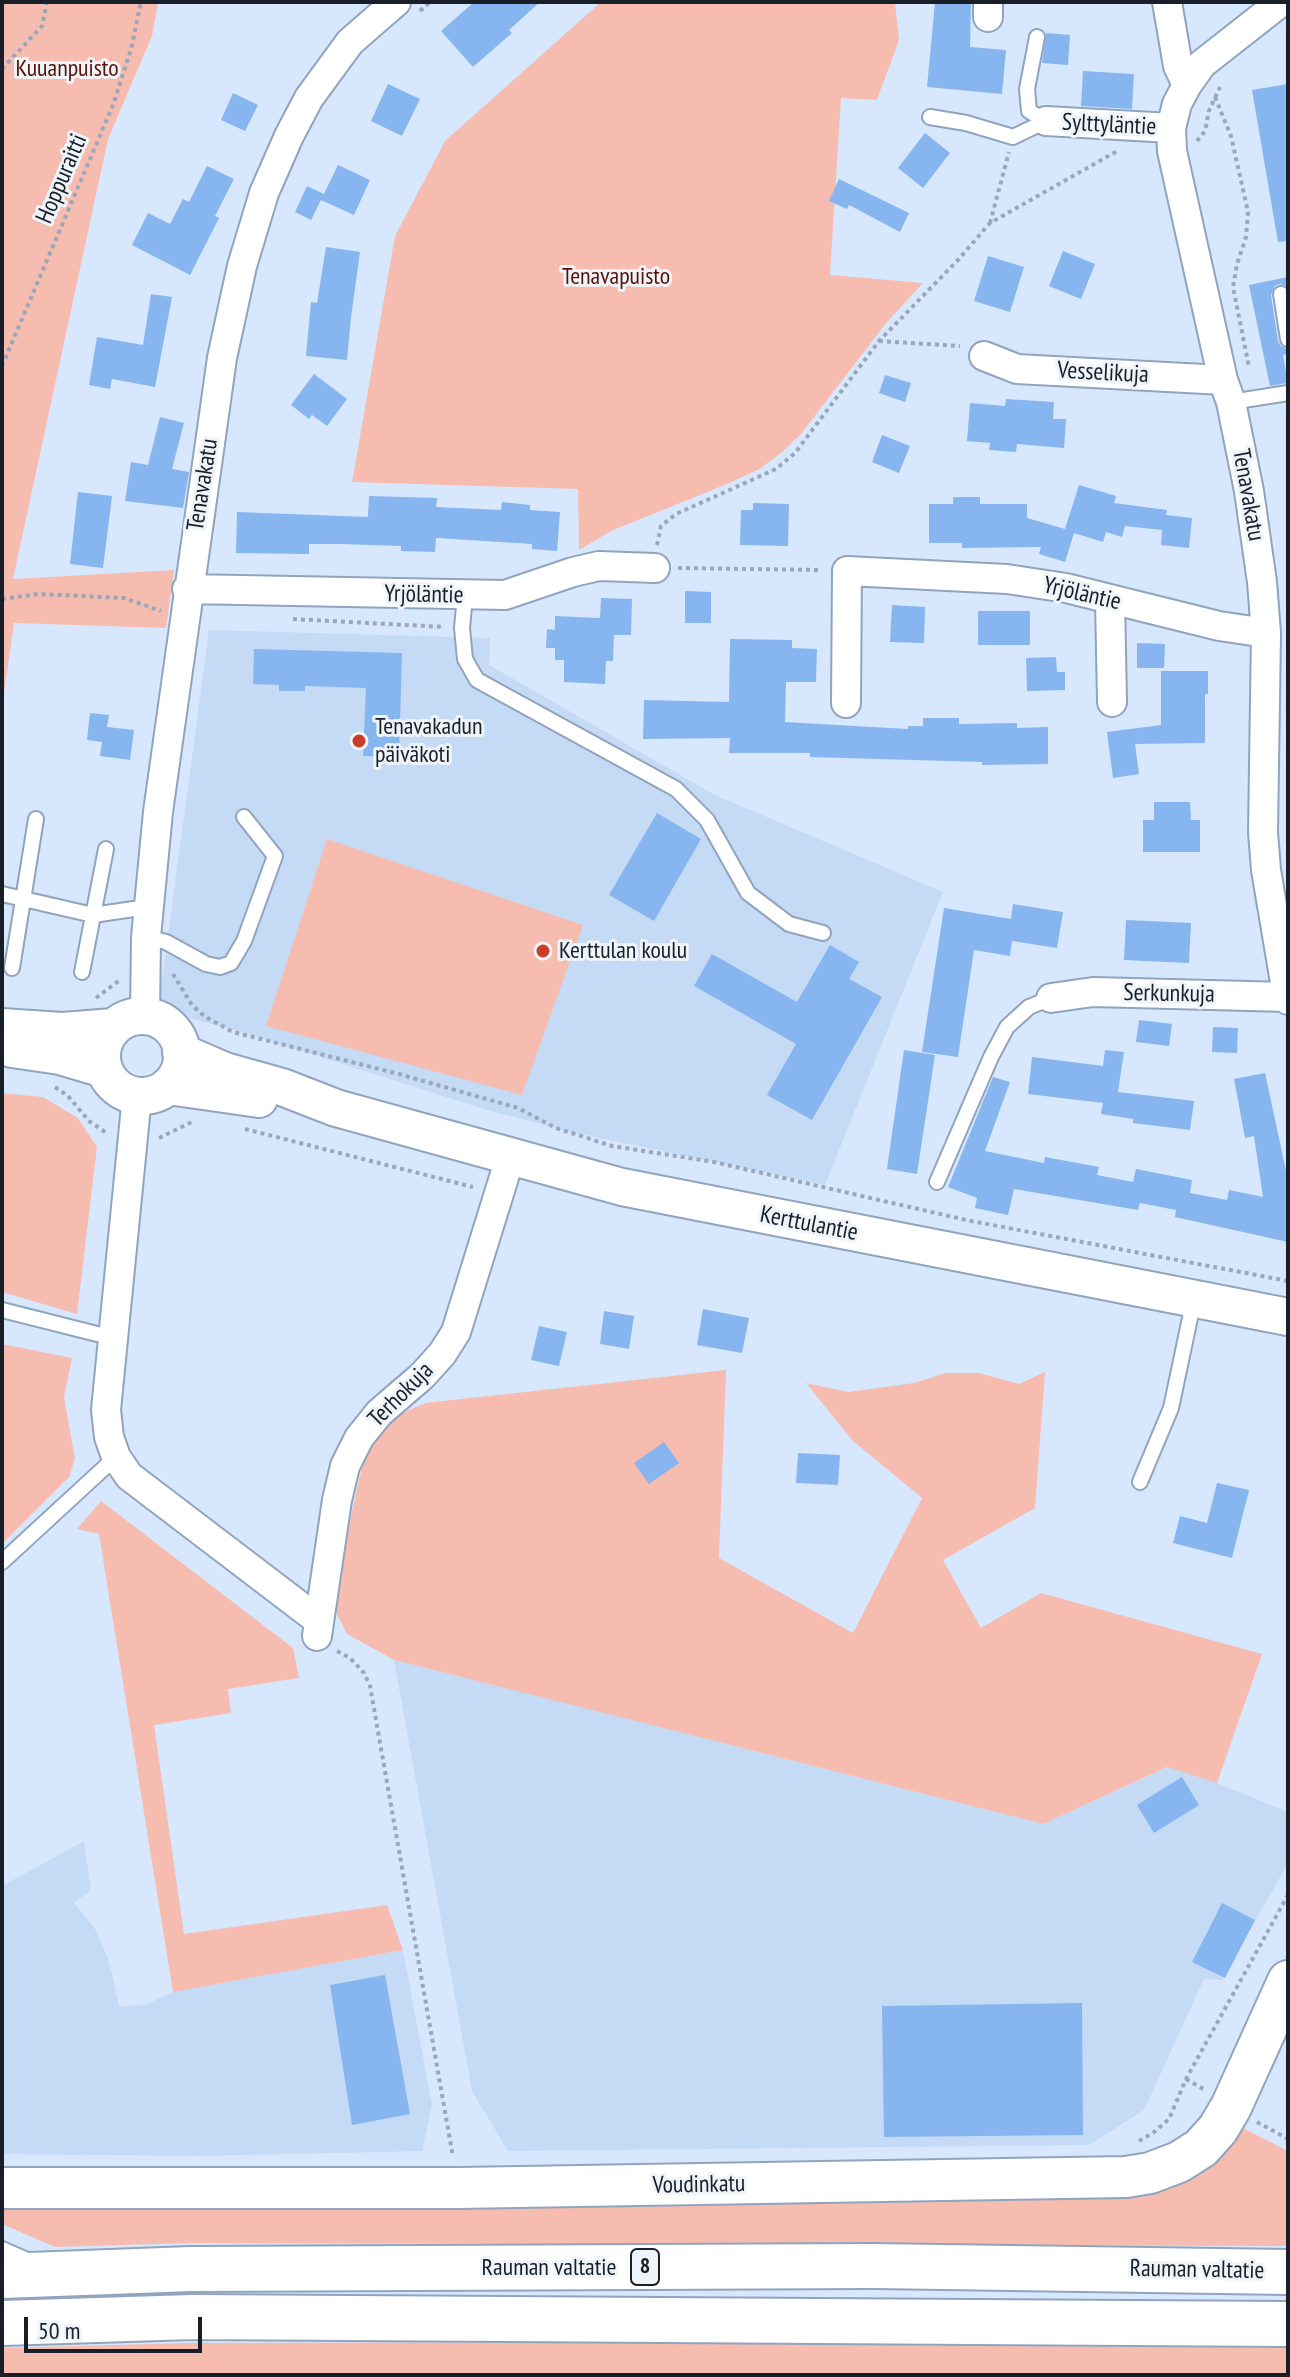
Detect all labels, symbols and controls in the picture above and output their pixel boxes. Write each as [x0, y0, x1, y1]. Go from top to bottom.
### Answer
park label: Kuuanpuisto [15, 55, 119, 83]
street label: Sylttyläntie [1061, 108, 1157, 142]
street label: Hoppuraitti [30, 130, 94, 228]
park label: Tenavapuisto [562, 263, 670, 291]
street label: Vesselikuja [1057, 356, 1149, 390]
street label: Tenavakatu [181, 437, 225, 533]
street label: Tenavakatu [1226, 447, 1270, 543]
street label: Yrjöläntie [1040, 571, 1124, 617]
street label: Yrjöläntie [384, 580, 464, 610]
place label: Tenavakadun päiväkoti [375, 713, 482, 769]
marker: Tenavakadun päiväkoti [350, 732, 368, 750]
place label: Kerttulan koulu [559, 937, 687, 965]
marker: Kerttulan koulu [534, 942, 552, 960]
street label: Serkunkuja [1123, 979, 1215, 1009]
street label: Kerttulantie [758, 1200, 860, 1248]
street label: Terhokuja [362, 1356, 440, 1434]
street label: Voudinkatu [652, 2170, 746, 2200]
road number: 8 [631, 2249, 659, 2285]
street label: Rauman valtatie [482, 2254, 616, 2282]
street label: Rauman valtatie [1129, 2254, 1265, 2286]
scale bar [28, 2301, 206, 2351]
text: 50 m [38, 2315, 80, 2346]

